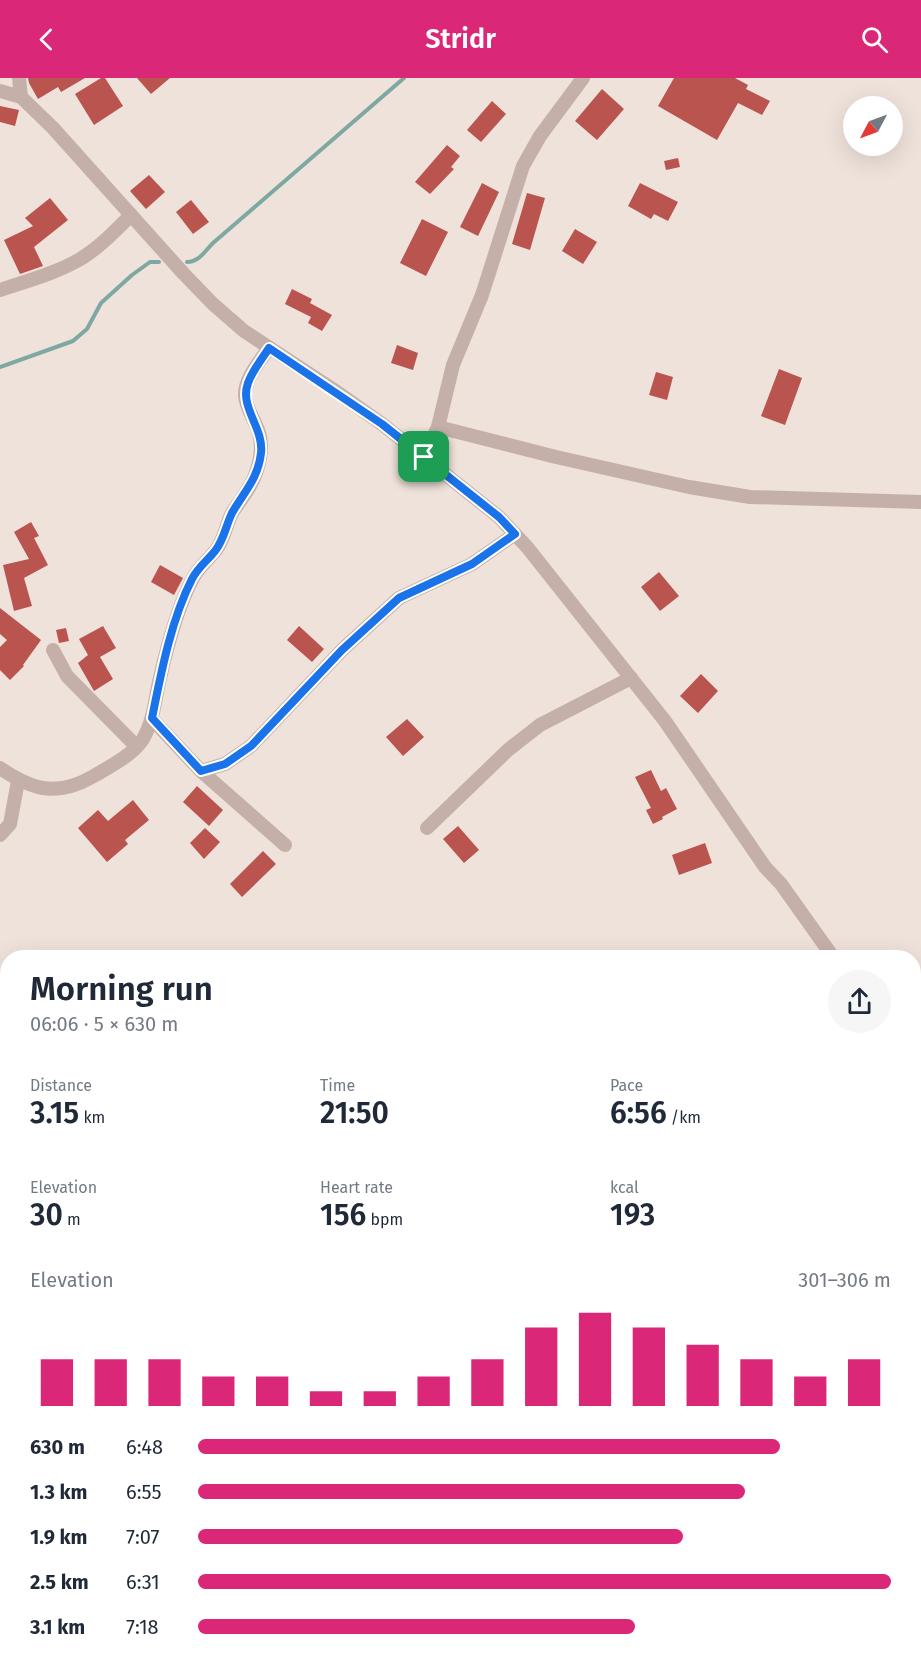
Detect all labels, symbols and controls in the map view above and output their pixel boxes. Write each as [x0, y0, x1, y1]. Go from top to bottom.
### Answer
icon: back [30, 23, 63, 56]
text: Stridr [425, 23, 496, 55]
icon: search [858, 23, 891, 56]
north arrow [843, 96, 903, 156]
map controls [843, 96, 903, 156]
pin [398, 431, 449, 482]
icon: arrive [407, 440, 440, 473]
text: Morning run [30, 969, 213, 1009]
button: share [828, 970, 891, 1033]
text: 06:06 · 5 × 630 m [30, 1012, 179, 1036]
text: Distance [30, 1076, 92, 1095]
text: Time [320, 1076, 355, 1095]
text: Pace [610, 1076, 643, 1095]
text: 3.15 [30, 1095, 79, 1131]
text: 21:50 [320, 1095, 389, 1131]
text: 6:56 [610, 1095, 667, 1131]
text: km [79, 1108, 105, 1127]
text: /km [667, 1108, 701, 1127]
text: Elevation [30, 1178, 97, 1197]
text: Heart rate [320, 1178, 393, 1197]
text: kcal [610, 1178, 639, 1197]
text: 30 [30, 1197, 63, 1233]
text: 156 [320, 1197, 366, 1233]
text: 193 [610, 1197, 655, 1233]
text: m [63, 1210, 81, 1229]
text: bpm [366, 1210, 403, 1229]
text: Elevation [30, 1268, 114, 1292]
text: 301–306 m [798, 1268, 891, 1292]
text: 630 m [30, 1435, 85, 1459]
text: 6:48 [126, 1435, 163, 1459]
text: 1.3 km [30, 1480, 87, 1504]
text: 6:55 [126, 1480, 161, 1504]
text: 1.9 km [30, 1525, 88, 1549]
text: 7:07 [126, 1525, 159, 1549]
text: 2.5 km [30, 1570, 89, 1594]
text: 6:31 [126, 1570, 160, 1594]
text: 3.1 km [30, 1615, 85, 1639]
text: 7:18 [126, 1615, 159, 1639]

